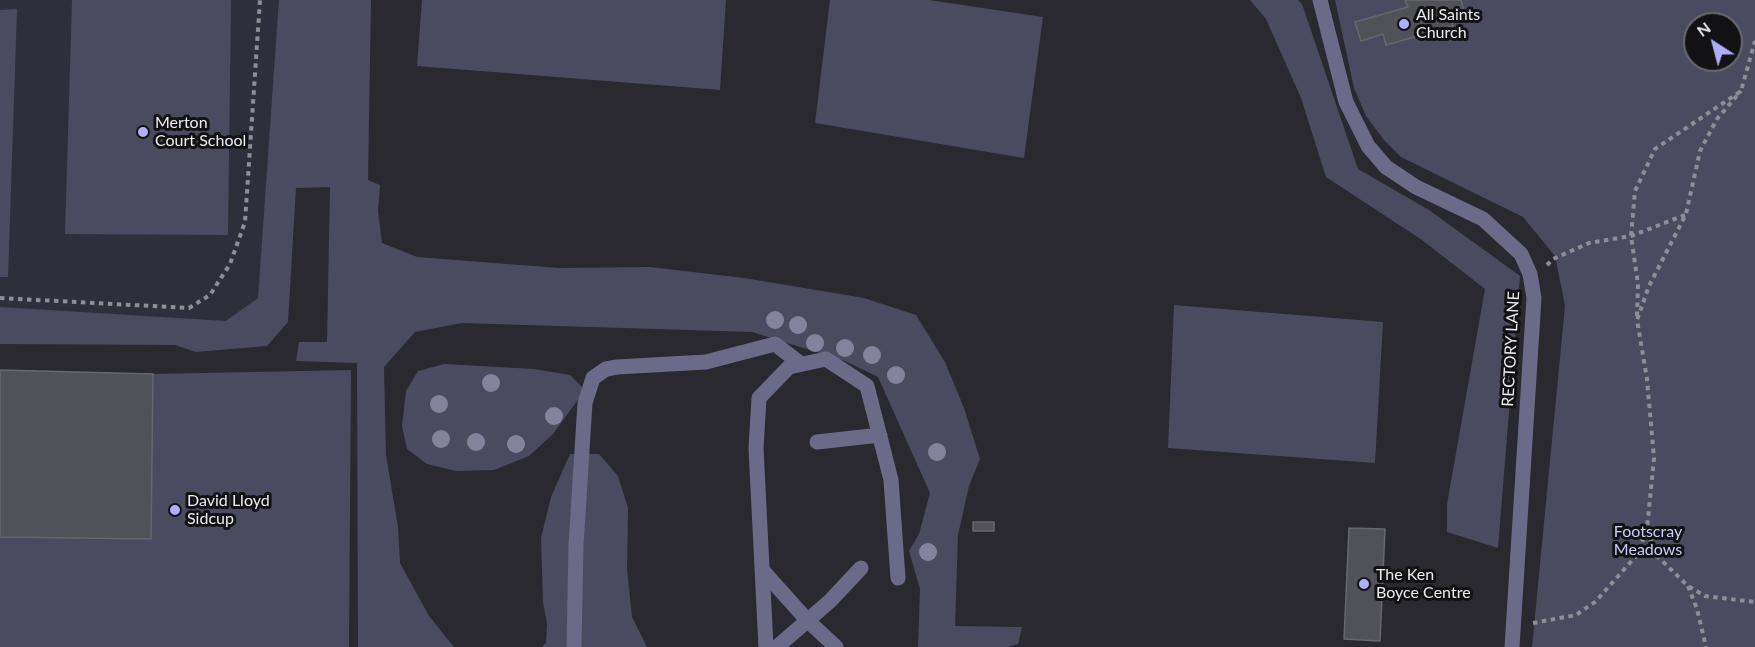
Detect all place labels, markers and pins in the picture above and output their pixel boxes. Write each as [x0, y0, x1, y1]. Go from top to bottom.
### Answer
place label: All Saints Church [1416, 5, 1480, 43]
marker: All Saints Church [1397, 17, 1411, 31]
place label: Merton Court School [155, 113, 246, 151]
marker: Merton Court School [136, 125, 150, 139]
place label: David Lloyd Sidcup [187, 491, 270, 529]
marker: David Lloyd Sidcup [168, 503, 182, 517]
place label: The Ken Boyce Centre [1376, 565, 1471, 603]
marker: The Ken Boyce Centre [1357, 577, 1371, 591]

